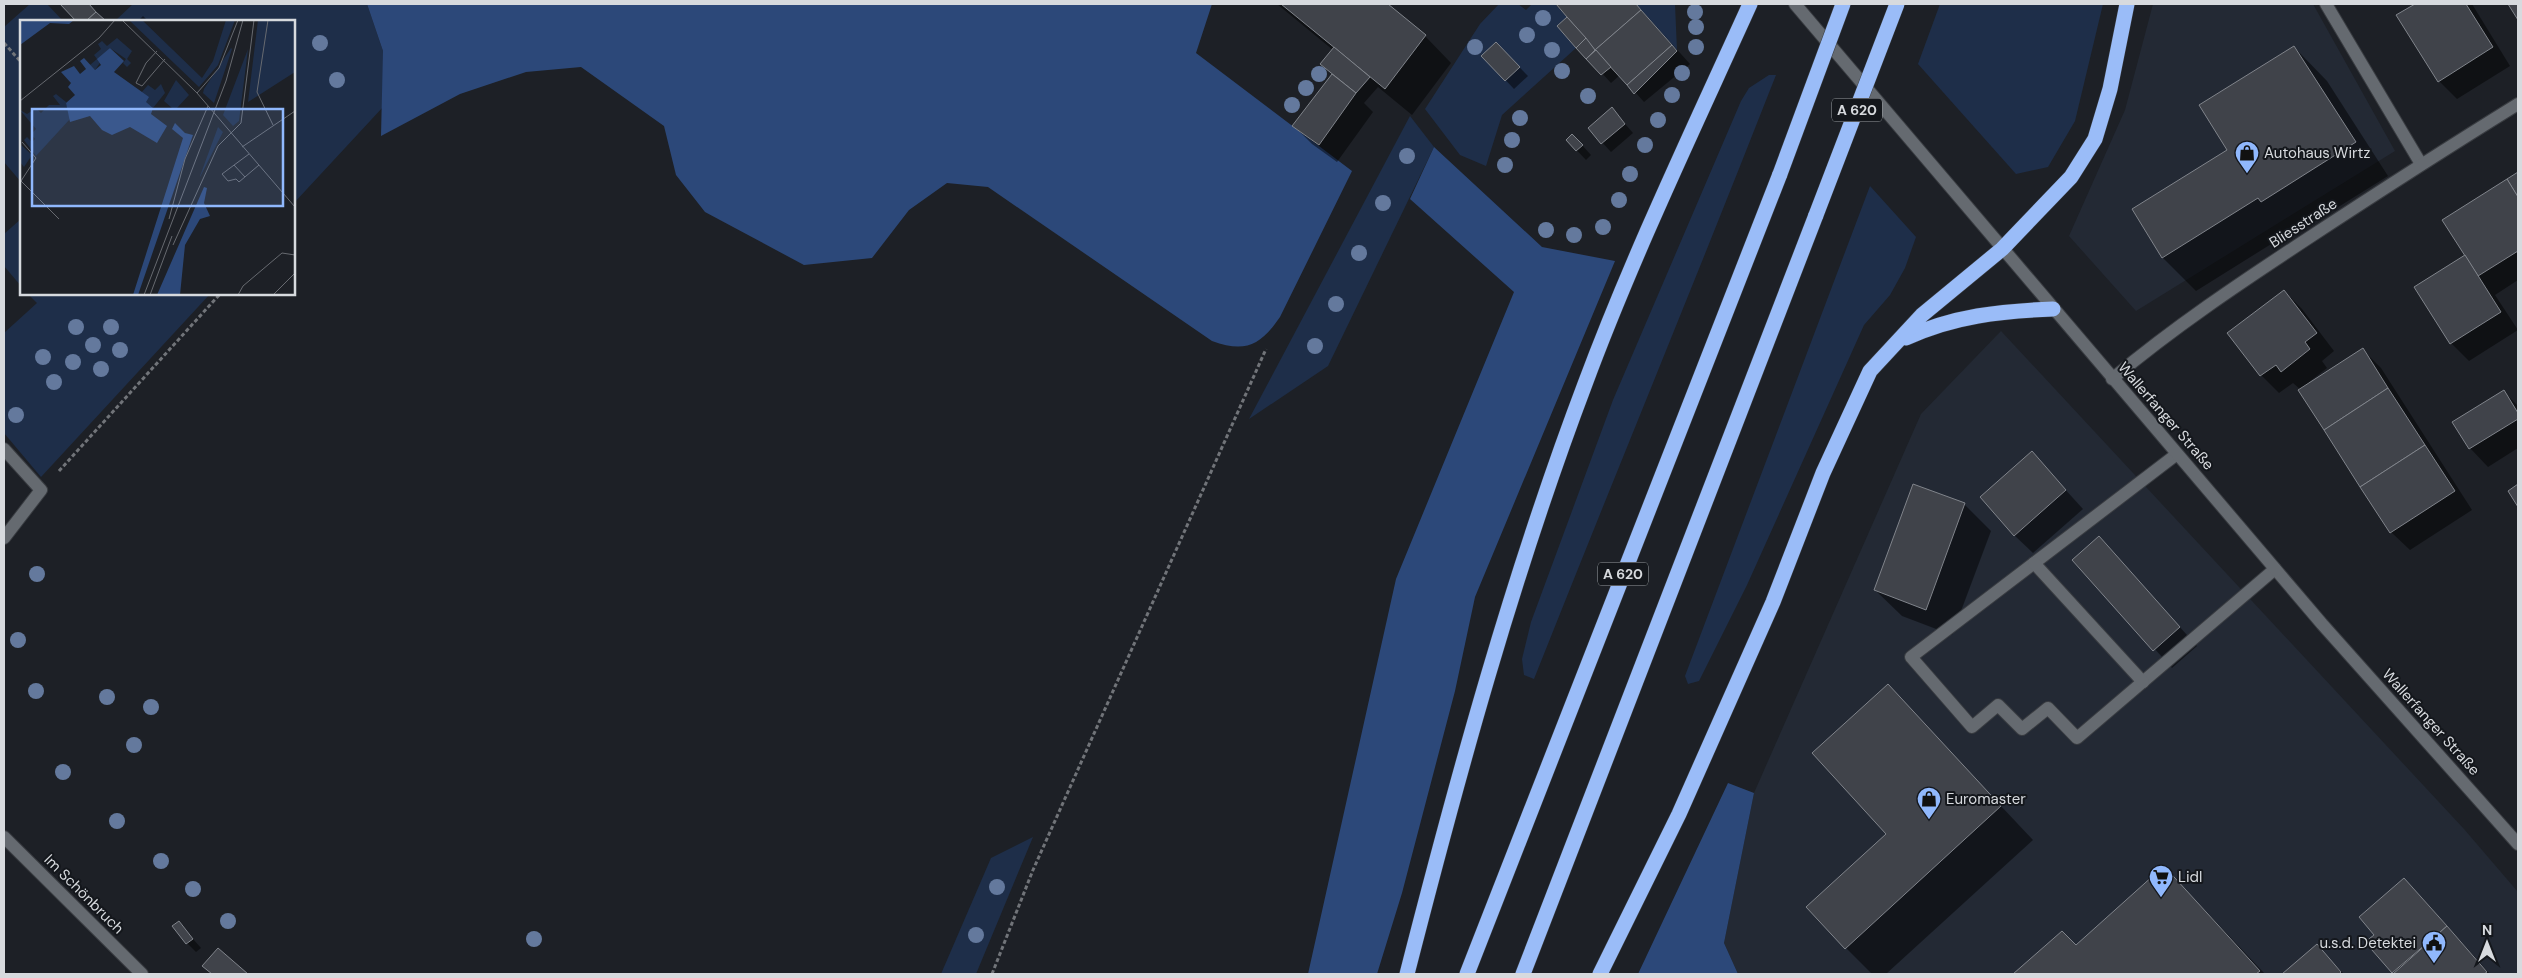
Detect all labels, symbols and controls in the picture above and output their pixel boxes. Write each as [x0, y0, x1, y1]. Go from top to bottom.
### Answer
inset map [20, 20, 295, 295]
road number: A 620 [1832, 98, 1882, 122]
shop icon: Autohaus Wirtz [2234, 140, 2260, 174]
place label: Autohaus Wirtz [2264, 143, 2370, 163]
street label: Bliesstraße [2265, 194, 2341, 252]
street label: Wallerfanger Straße [2114, 358, 2218, 474]
road number: A 620 [1598, 562, 1648, 586]
street label: Wallerfanger Straße [2378, 664, 2484, 780]
shop icon: Euromaster [1916, 786, 1942, 820]
place label: Euromaster [1946, 789, 2026, 809]
street label: Im Schönbruch [40, 850, 128, 938]
supermarket icon: Lidl [2148, 864, 2174, 898]
place label: Lidl [2178, 867, 2202, 887]
north arrow [2462, 918, 2512, 968]
text: N [2482, 921, 2492, 939]
public building icon: u.s.d. Detektei [2421, 930, 2447, 964]
place label: u.s.d. Detektei [2319, 933, 2416, 953]

